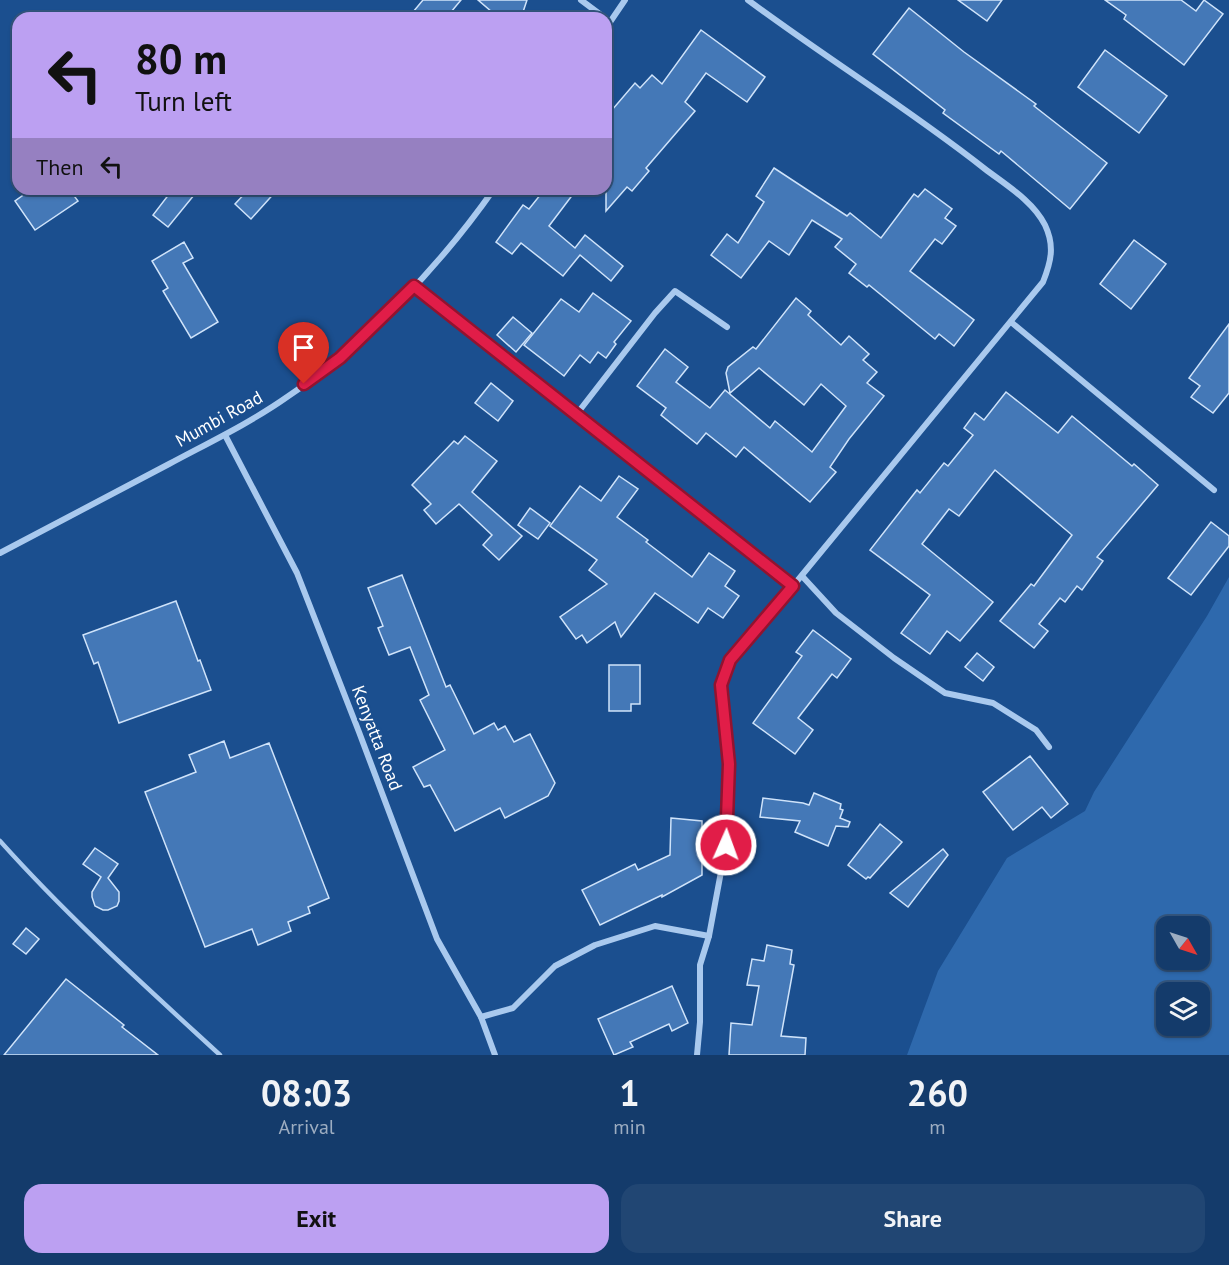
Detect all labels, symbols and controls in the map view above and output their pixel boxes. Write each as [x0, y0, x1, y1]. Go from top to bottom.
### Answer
text: 80 m [135, 31, 227, 86]
icon: left [36, 36, 114, 114]
text: Turn left [135, 84, 232, 118]
icon: left [95, 150, 128, 183]
text: Then [36, 153, 83, 181]
pin [278, 322, 329, 384]
icon: arrive [287, 331, 320, 364]
street label: Mumbi Road [171, 385, 266, 452]
street label: Kenyatta Road [347, 682, 408, 794]
position arrow [694, 813, 758, 877]
north arrow [1156, 916, 1210, 970]
map controls [1156, 916, 1210, 1036]
button: layers [1156, 982, 1210, 1036]
text: 08:03 [261, 1069, 352, 1116]
text: 1 [619, 1069, 640, 1116]
text: 260 [907, 1069, 968, 1116]
text: Arrival [279, 1114, 335, 1140]
text: min [613, 1114, 646, 1140]
text: m [929, 1114, 946, 1140]
button: Exit [24, 1184, 609, 1253]
button: Share [621, 1184, 1205, 1253]

